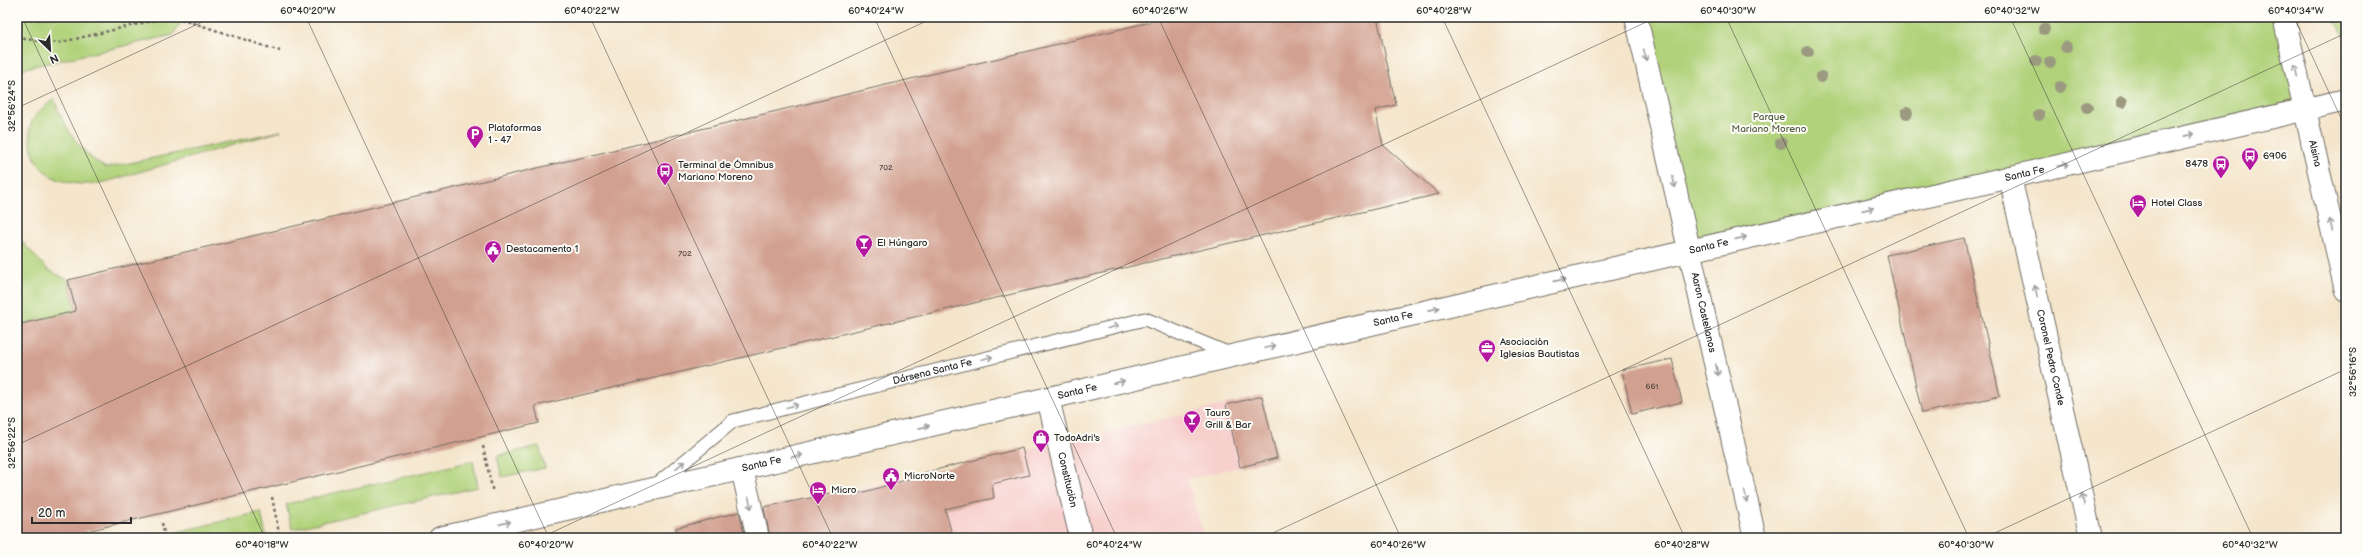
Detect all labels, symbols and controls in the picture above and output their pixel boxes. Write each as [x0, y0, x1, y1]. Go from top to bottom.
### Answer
text: 60°40'20"W [280, 5, 336, 17]
text: 60°40'22"W [564, 5, 620, 17]
text: 60°40'24"W [848, 5, 904, 17]
text: 60°40'26"W [1132, 5, 1188, 17]
text: 60°40'28"W [1416, 5, 1472, 17]
text: 60°40'30"W [1700, 5, 1756, 17]
text: 60°40'32"W [1984, 5, 2040, 17]
text: 60°40'34"W [2268, 5, 2324, 17]
north arrow [30, 30, 70, 70]
one-way arrow [1641, 48, 1649, 61]
text: N [48, 51, 61, 66]
one-way arrow [2291, 65, 2299, 78]
text: 32°56'24"S [6, 80, 18, 132]
park label: Parque Mariano Moreno [1732, 111, 1807, 135]
place label: Plataformas 1 - 47 [488, 122, 541, 146]
parking icon: Plataformas 1 - 47 [465, 124, 485, 149]
one-way arrow [2182, 131, 2195, 139]
street label: Alsina [2306, 139, 2324, 168]
bus stop icon: 6906 [2240, 146, 2260, 171]
place label: 6906 [2263, 150, 2287, 162]
bus stop icon: 8478 [2211, 154, 2231, 179]
place label: 8478 [2185, 158, 2208, 170]
place label: Terminal de Ómnibus Mariano Moreno [678, 159, 774, 183]
one-way arrow [2056, 160, 2069, 168]
bus stop icon: Terminal de Ómnibus Mariano Moreno [655, 161, 675, 186]
house number: 702 [879, 163, 893, 172]
street label: Santa Fe [2004, 163, 2046, 184]
one-way arrow [1670, 175, 1678, 188]
hotel icon: Hotel Class [2128, 193, 2148, 218]
place label: Hotel Class [2151, 197, 2202, 209]
one-way arrow [1861, 205, 1874, 213]
one-way arrow [2327, 219, 2334, 232]
bar icon: El Húngaro [854, 233, 874, 258]
one-way arrow [1734, 234, 1747, 242]
street label: Santa Fe [1688, 236, 1730, 257]
place label: El Húngaro [877, 237, 928, 249]
public building icon: Destacamento 1 [483, 239, 503, 264]
place label: Destacamento 1 [506, 243, 578, 255]
house number: 702 [678, 249, 692, 258]
street label: Aaron Castellanos [1689, 271, 1718, 354]
one-way arrow [1553, 276, 1566, 283]
one-way arrow [2031, 285, 2039, 298]
one-way arrow [1427, 305, 1440, 313]
street label: Coronel Pedro Conde [2034, 308, 2067, 407]
street label: Santa Fe [1372, 309, 1414, 329]
one-way arrow [1106, 323, 1119, 330]
place label: Asociación Iglesias Bautistas [1500, 336, 1579, 360]
office icon: Asociación Iglesias Bautistas [1477, 338, 1497, 363]
one-way arrow [1263, 342, 1276, 350]
text: 32°56'16"S [2347, 347, 2359, 397]
one-way arrow [980, 354, 993, 361]
street label: Dársena Santa Fe [892, 356, 973, 387]
one-way arrow [1713, 364, 1721, 377]
one-way arrow [1112, 377, 1125, 385]
street label: Santa Fe [1056, 381, 1098, 402]
house number: 661 [1646, 382, 1658, 391]
one-way arrow [786, 402, 799, 409]
place label: Tauro Grill & Bar [1205, 407, 1251, 431]
bar icon: Tauro Grill & Bar [1182, 409, 1202, 434]
text: 32°56'22"S [6, 417, 18, 469]
one-way arrow [917, 422, 930, 430]
shop icon: TodoAdri's [1031, 428, 1051, 453]
place label: TodoAdri's [1054, 432, 1100, 444]
one-way arrow [791, 451, 804, 459]
street label: Constitución [1055, 451, 1080, 509]
street label: Santa Fe [741, 454, 783, 474]
one-way arrow [675, 460, 686, 469]
public building icon: MicroNorte [881, 466, 901, 491]
place label: MicroNorte [904, 470, 955, 482]
hotel icon: Micro [808, 480, 828, 505]
place label: Micro [831, 484, 857, 496]
one-way arrow [1742, 490, 1750, 503]
one-way arrow [2078, 494, 2086, 507]
one-way arrow [746, 497, 754, 510]
scale bar [32, 499, 131, 525]
text: 20 m [38, 506, 65, 521]
one-way arrow [499, 518, 512, 526]
text: 60°40'18"W [235, 539, 289, 551]
text: 60°40'20"W [518, 539, 574, 551]
text: 60°40'22"W [802, 539, 858, 551]
text: 60°40'24"W [1086, 539, 1142, 551]
text: 60°40'26"W [1370, 539, 1426, 551]
text: 60°40'28"W [1654, 539, 1710, 551]
text: 60°40'30"W [1938, 539, 1994, 551]
text: 60°40'32"W [2222, 539, 2278, 551]

